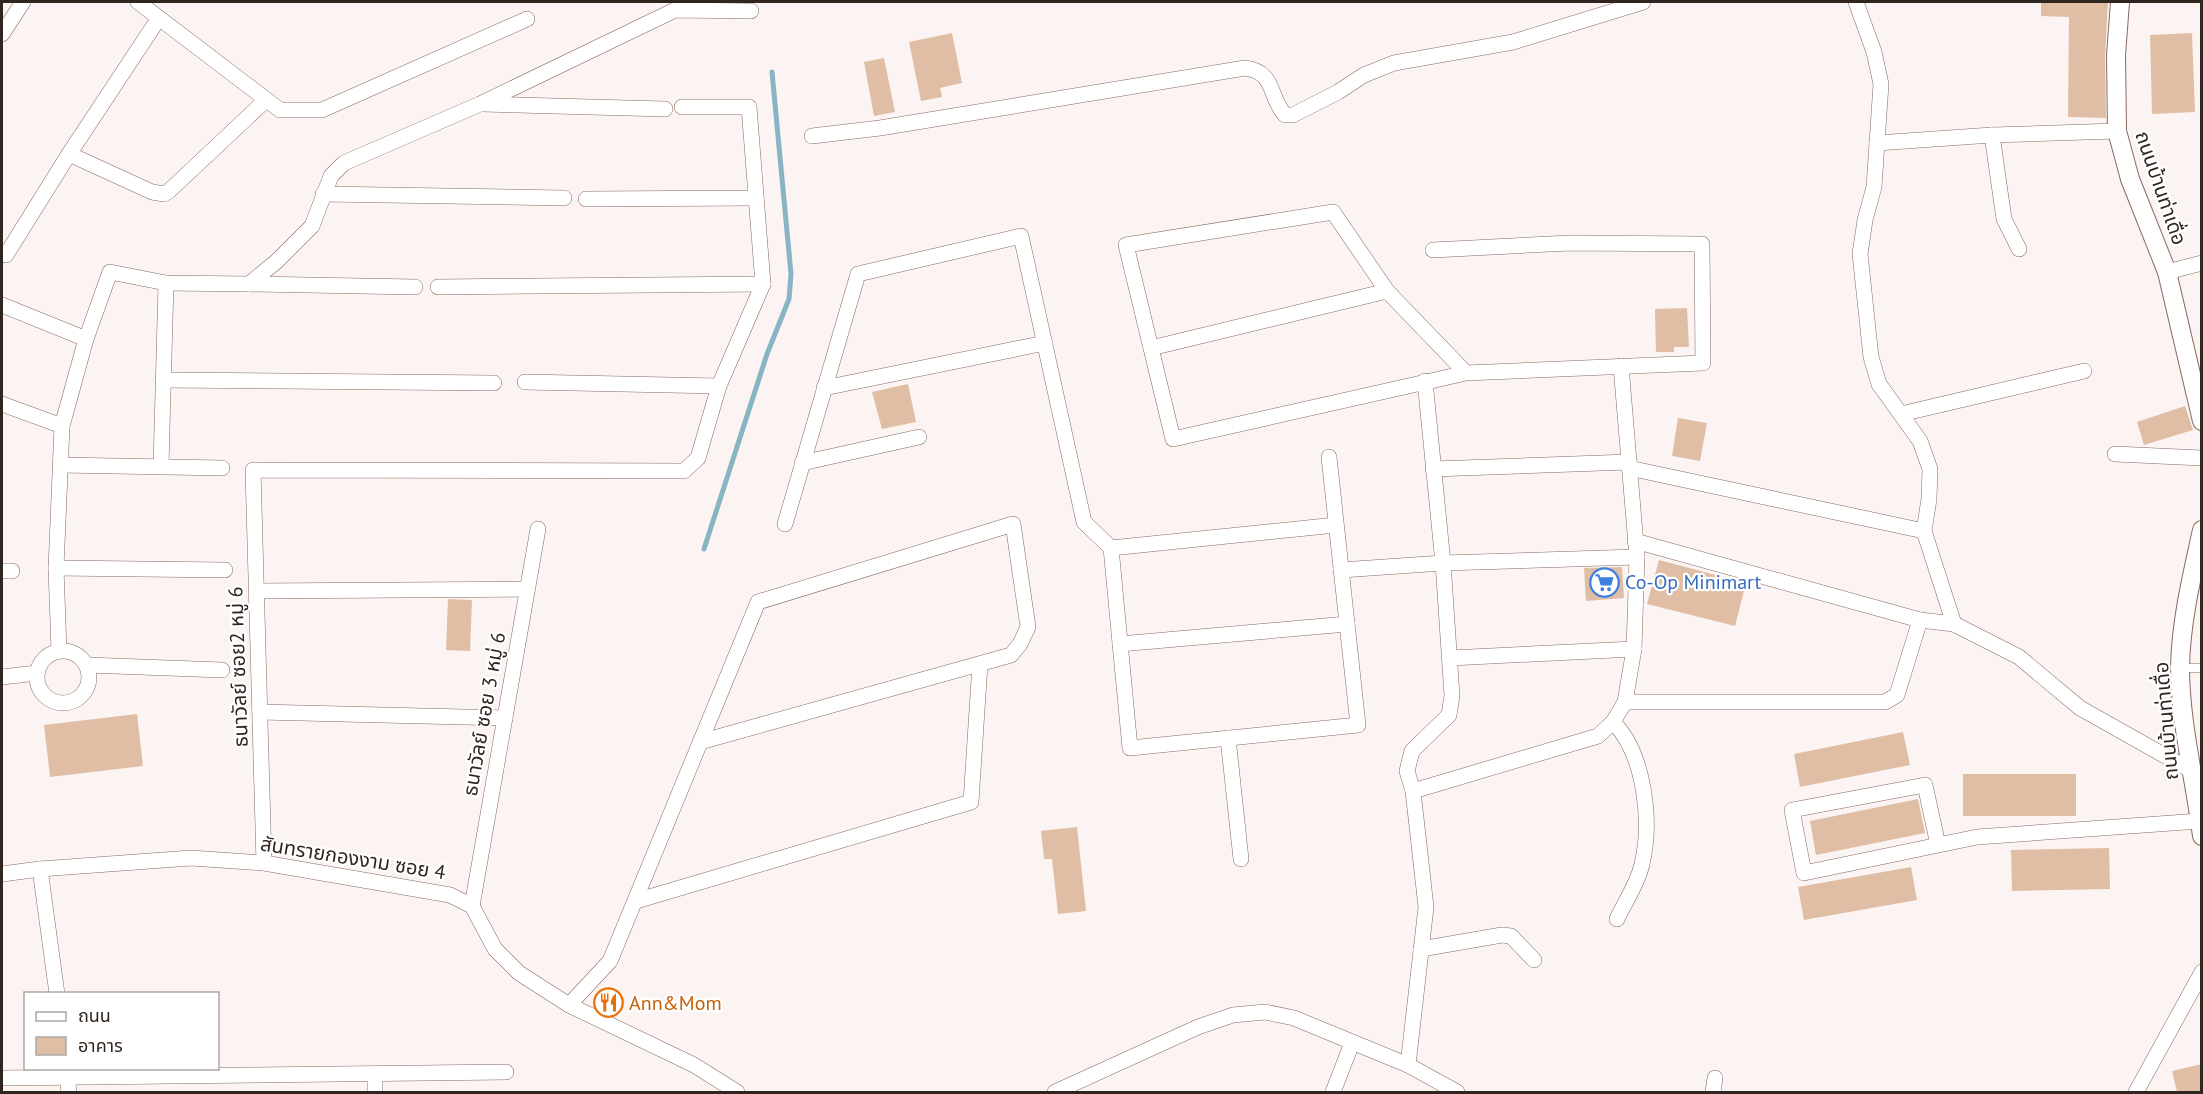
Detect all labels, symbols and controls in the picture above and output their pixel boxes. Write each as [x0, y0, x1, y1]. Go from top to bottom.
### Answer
street label: ถนนบ้านท่าเดื่อ [2129, 127, 2194, 248]
supermarket icon: Co-Op Minimart [1588, 566, 1620, 598]
place label: Co-Op Minimart [1625, 569, 1762, 595]
street label: ธนาวัลย์ ซอย2 หมู่ 6 [222, 586, 254, 748]
street label: ธนาวัลย์ ซอย 3 หมู่ 6 [457, 630, 511, 798]
street label: ถนนบ้านท่าเดื่อ [2147, 661, 2184, 781]
street label: สันทรายกองงาม ซอย 4 [259, 831, 448, 885]
restaurant icon: Ann&Mom [592, 987, 624, 1019]
place label: Ann&Mom [629, 990, 722, 1016]
legend [24, 992, 219, 1070]
text: ถนน [78, 1004, 111, 1027]
text: อาคาร [78, 1034, 123, 1057]

